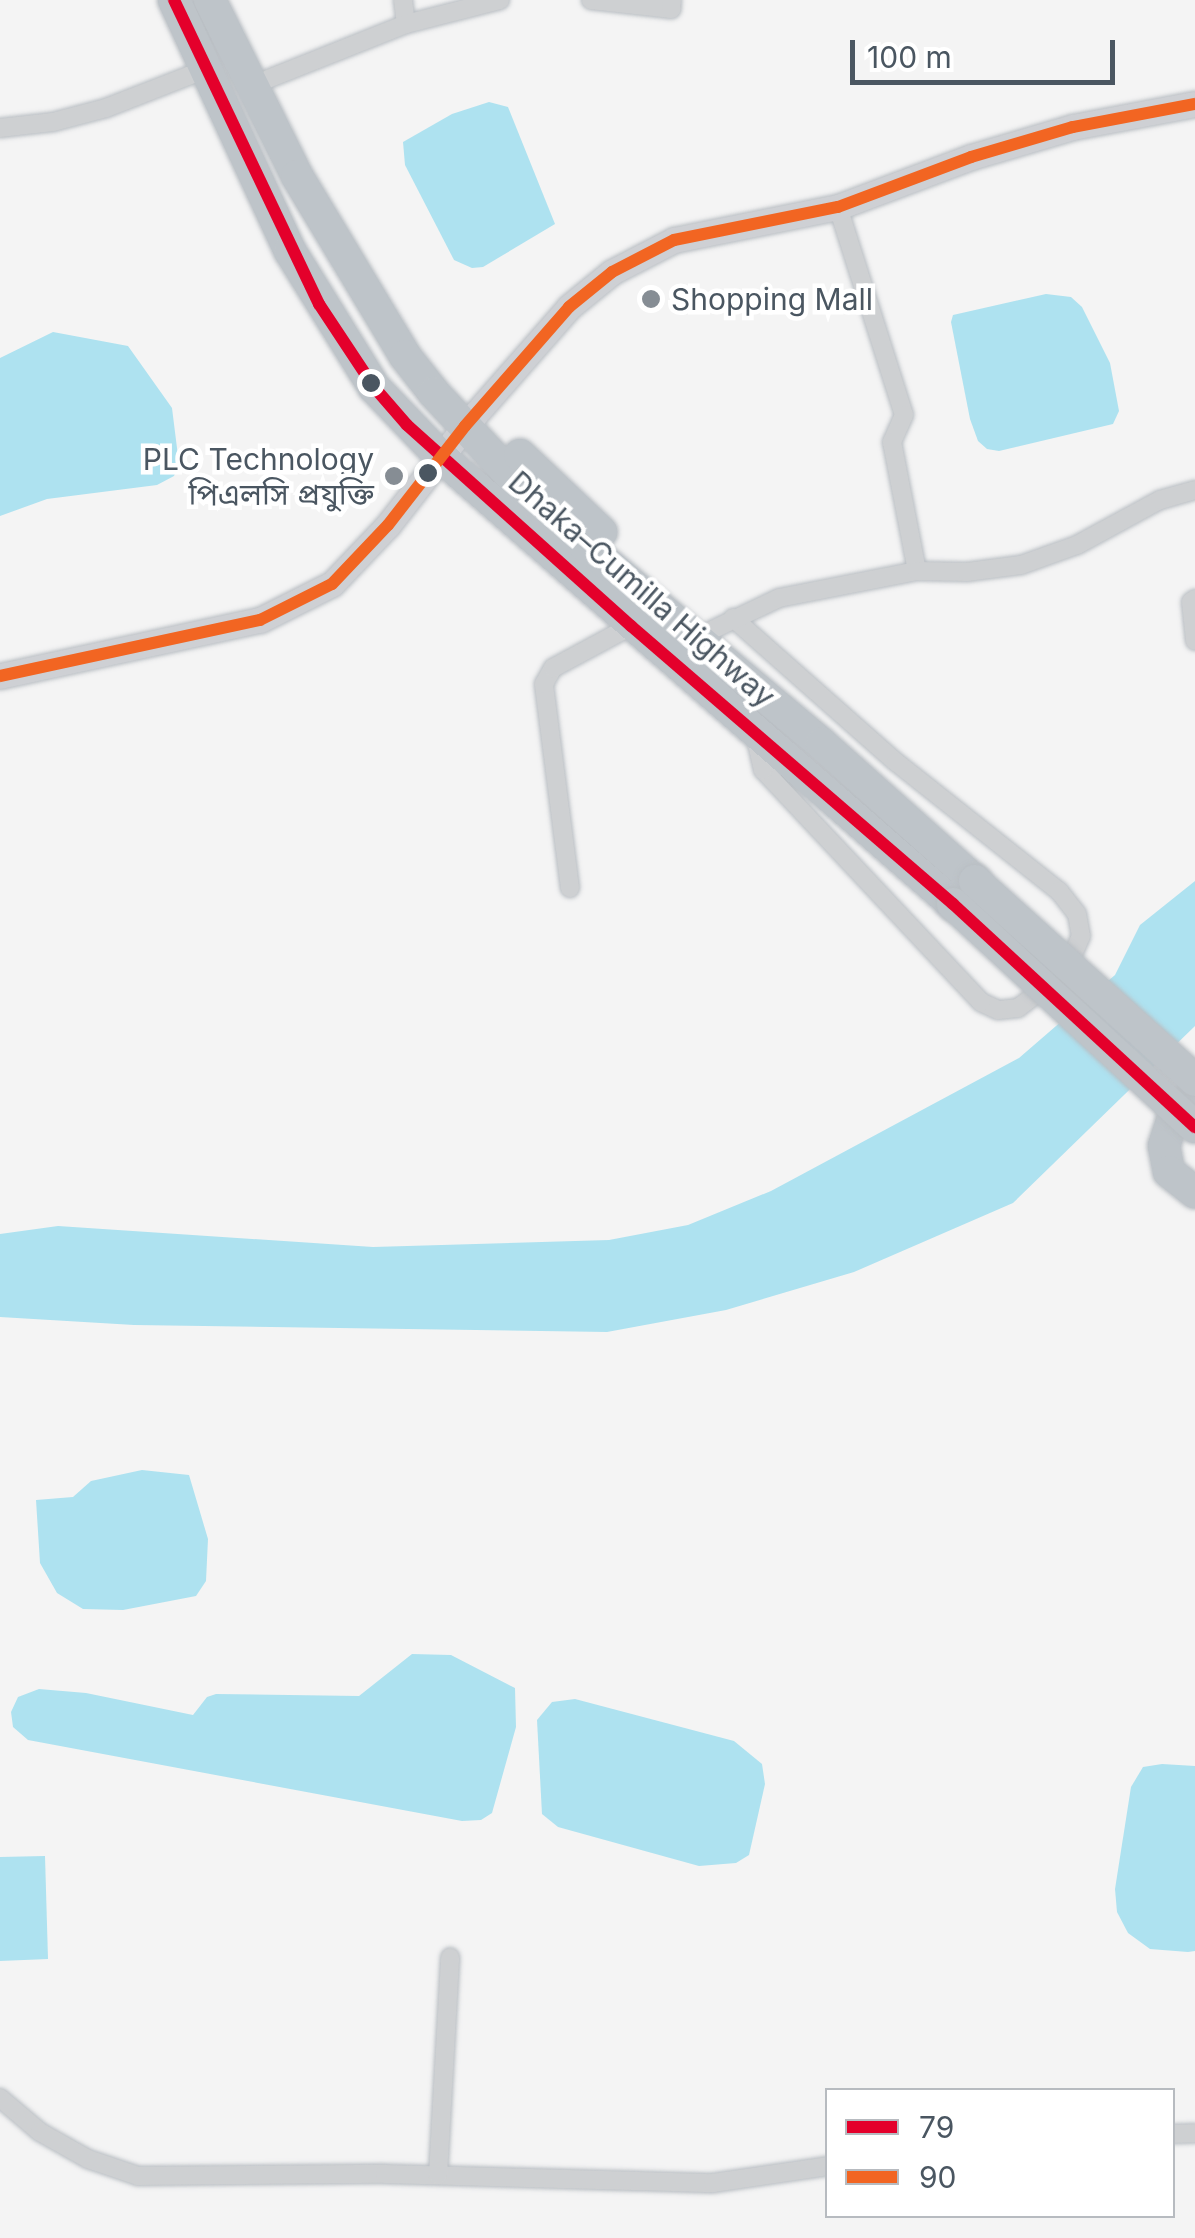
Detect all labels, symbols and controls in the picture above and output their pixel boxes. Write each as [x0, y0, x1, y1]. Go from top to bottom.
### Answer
scale bar [855, 20, 1120, 82]
text: 100 m [867, 39, 952, 75]
place label: Shopping Mall [671, 281, 873, 317]
marker: Shopping Mall [640, 288, 662, 310]
unlabelled marker [361, 373, 381, 393]
place label: PLC Technology পিএলসি প্রযুক্তি [143, 441, 374, 512]
unlabelled marker [418, 463, 438, 483]
street label: Dhaka–Cumilla Highway [501, 464, 783, 714]
marker: PLC Technology পিএলসি প্রযুক্তি [383, 465, 405, 487]
legend [825, 2088, 1175, 2218]
text: 79 [919, 2109, 954, 2145]
text: 90 [919, 2159, 957, 2195]

